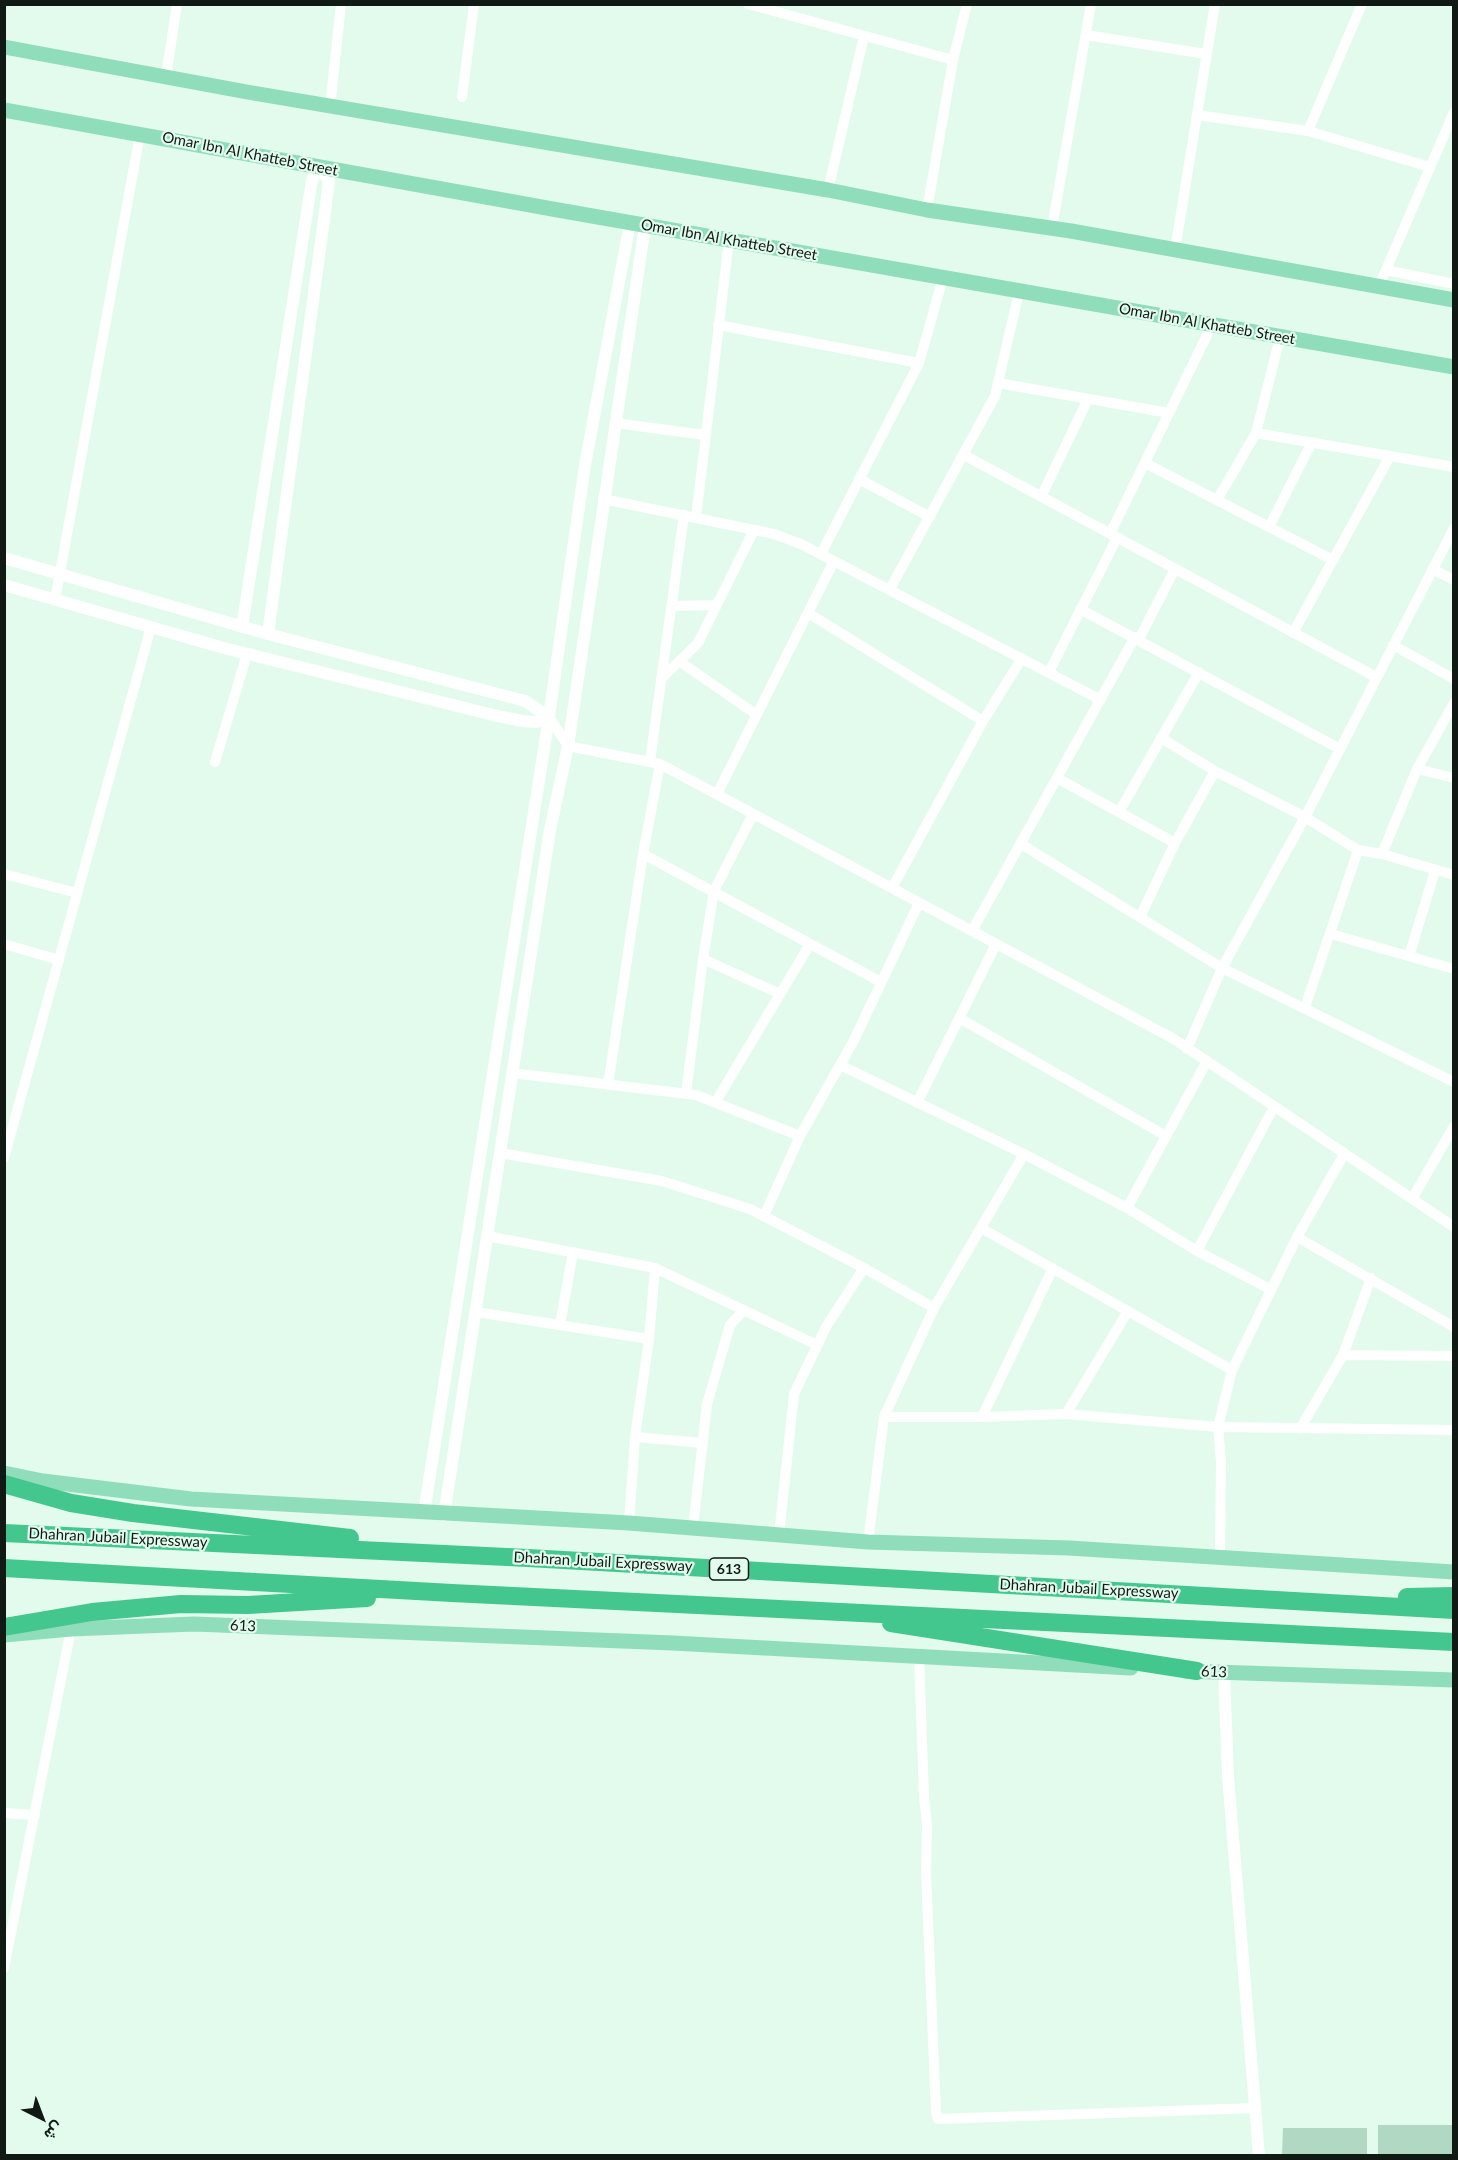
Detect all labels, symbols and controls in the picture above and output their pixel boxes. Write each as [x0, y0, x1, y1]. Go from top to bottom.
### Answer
street label: Omar Ibn Al Khatteb Street [161, 128, 339, 180]
street label: Omar Ibn Al Khatteb Street [639, 216, 819, 264]
street label: Omar Ibn Al Khatteb Street [1117, 300, 1297, 348]
street label: Dhahran Jubail Expressway [28, 1524, 208, 1552]
street label: Dhahran Jubail Expressway [513, 1548, 693, 1576]
road number: 613 [710, 1558, 748, 1580]
street label: Dhahran Jubail Expressway [999, 1575, 1179, 1603]
street label: 613 [229, 1616, 257, 1636]
street label: 613 [1200, 1662, 1228, 1682]
north arrow [12, 2088, 72, 2148]
text: ش [41, 2118, 68, 2145]

